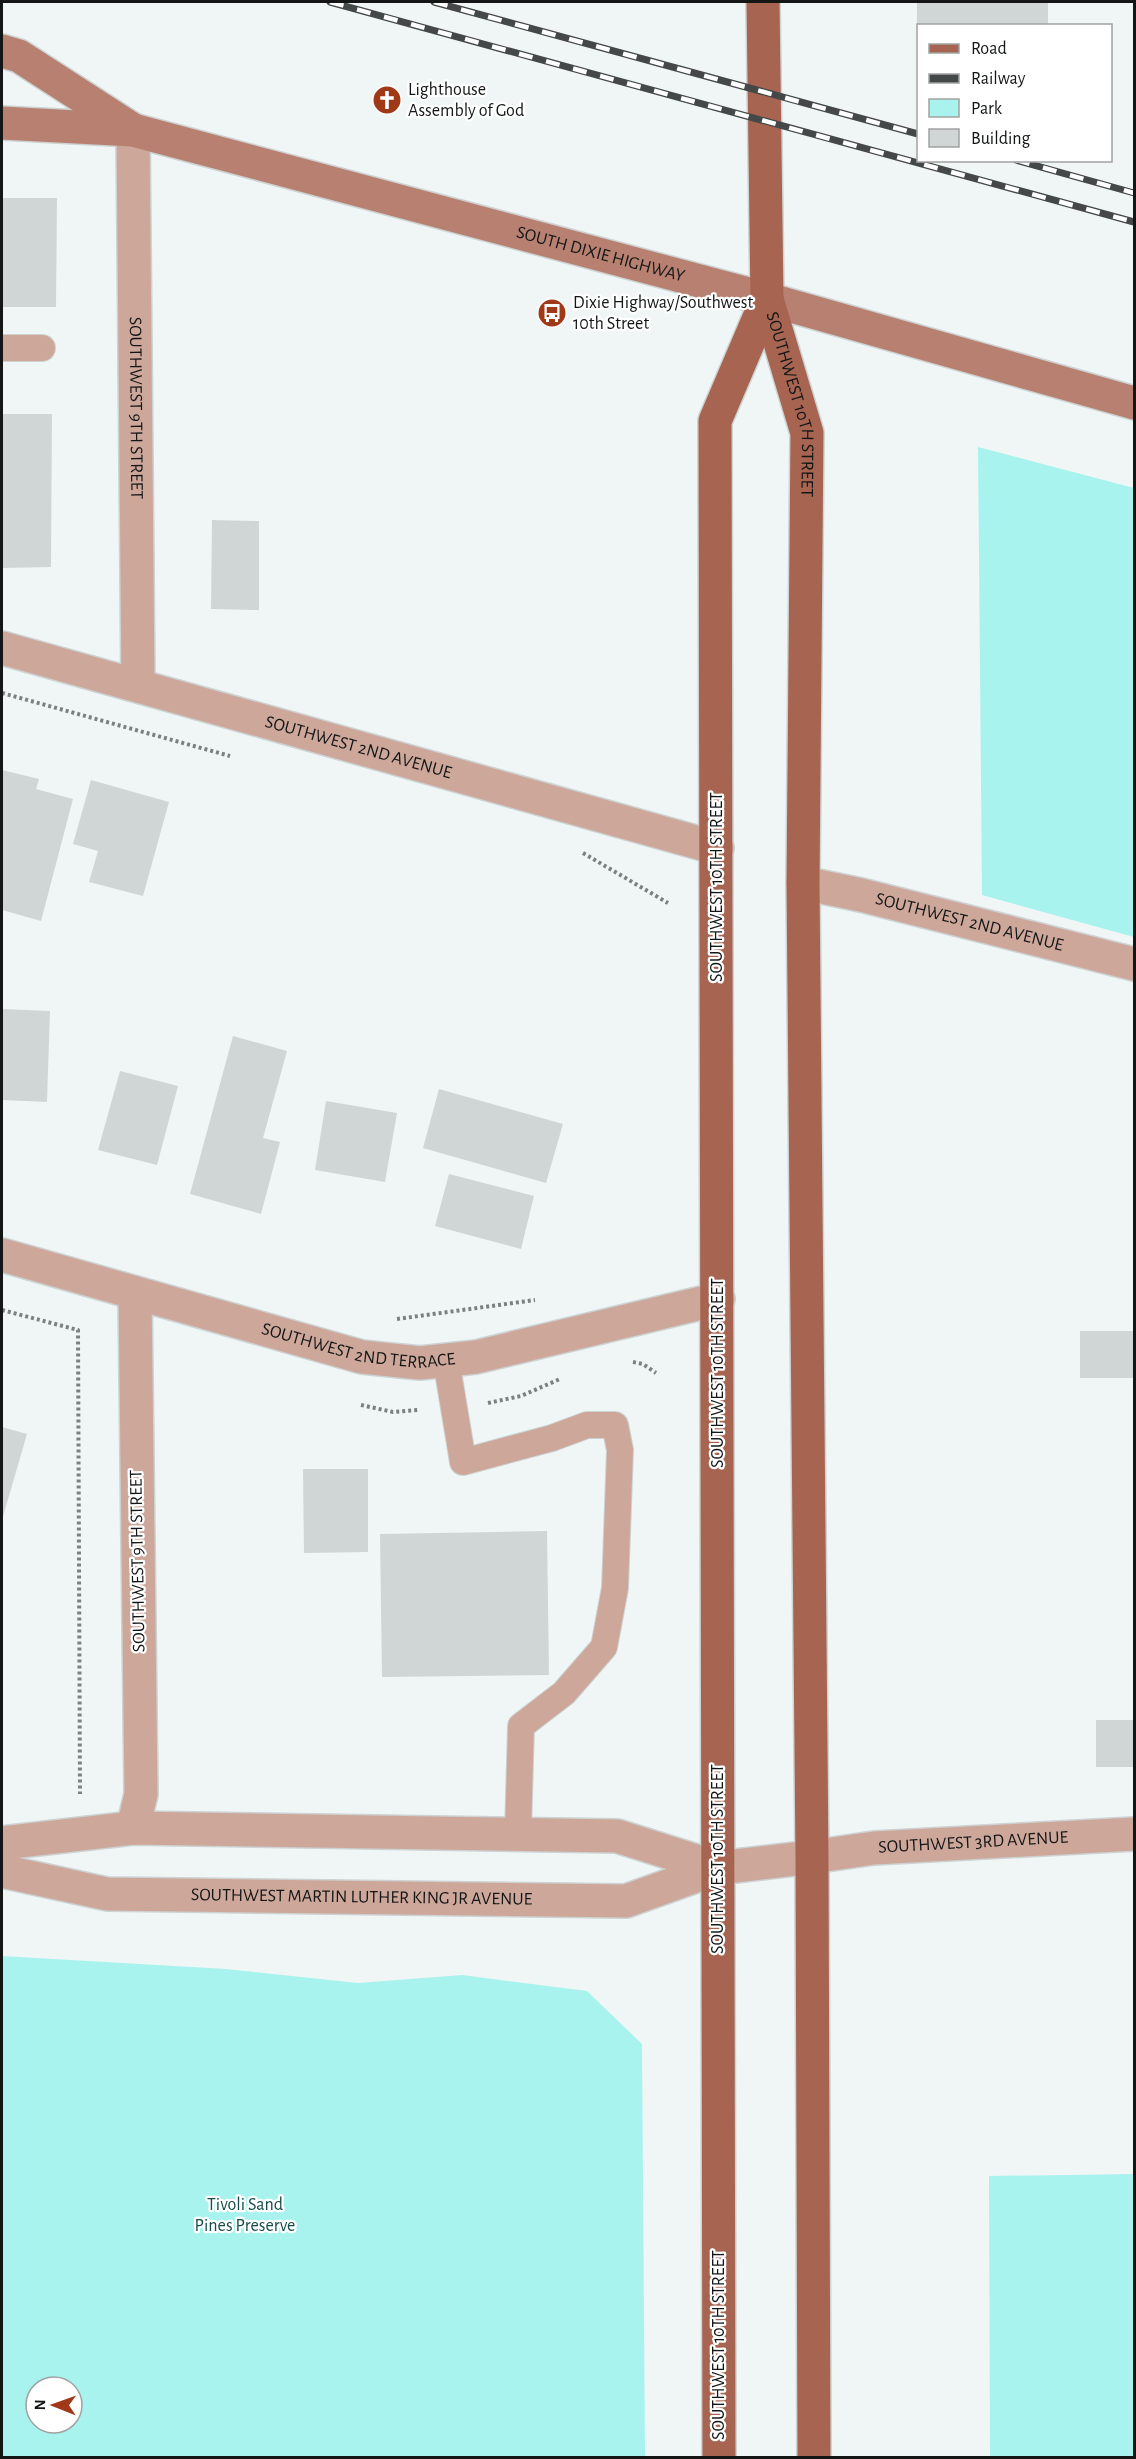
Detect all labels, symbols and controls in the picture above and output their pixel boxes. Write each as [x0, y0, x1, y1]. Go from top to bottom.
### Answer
legend [917, 24, 1112, 162]
text: Road [971, 40, 1007, 58]
text: Railway [971, 70, 1026, 88]
place label: Lighthouse Assembly of God [408, 81, 524, 120]
church icon: Lighthouse Assembly of God [371, 84, 403, 116]
text: Park [971, 100, 1003, 118]
text: Building [971, 130, 1031, 148]
street label: SOUTH DIXIE HIGHWAY [514, 224, 687, 286]
place label: Dixie Highway/Southwest 10th Street [573, 294, 753, 333]
bus stop icon: Dixie Highway/Southwest 10th Street [536, 297, 568, 329]
street label: SOUTHWEST 10TH STREET [762, 310, 816, 497]
street label: SOUTHWEST 9TH STREET [126, 317, 145, 500]
street label: SOUTHWEST 2ND AVENUE [263, 713, 454, 782]
street label: SOUTHWEST 10TH STREET [708, 792, 726, 982]
street label: SOUTHWEST 2ND AVENUE [874, 890, 1065, 955]
street label: SOUTHWEST 10TH STREET [709, 1278, 727, 1468]
street label: SOUTHWEST 2ND TERRACE [259, 1320, 456, 1372]
street label: SOUTHWEST 9TH STREET [127, 1469, 149, 1652]
street label: SOUTHWEST 10TH STREET [709, 1764, 727, 1954]
street label: SOUTHWEST 3RD AVENUE [878, 1829, 1069, 1857]
street label: SOUTHWEST MARTIN LUTHER KING JR AVENUE [191, 1886, 533, 1909]
park label: Tivoli Sand Pines Preserve [195, 2196, 295, 2235]
street label: SOUTHWEST 10TH STREET [710, 2250, 728, 2440]
north arrow [24, 2375, 84, 2435]
text: N [32, 2399, 48, 2410]

